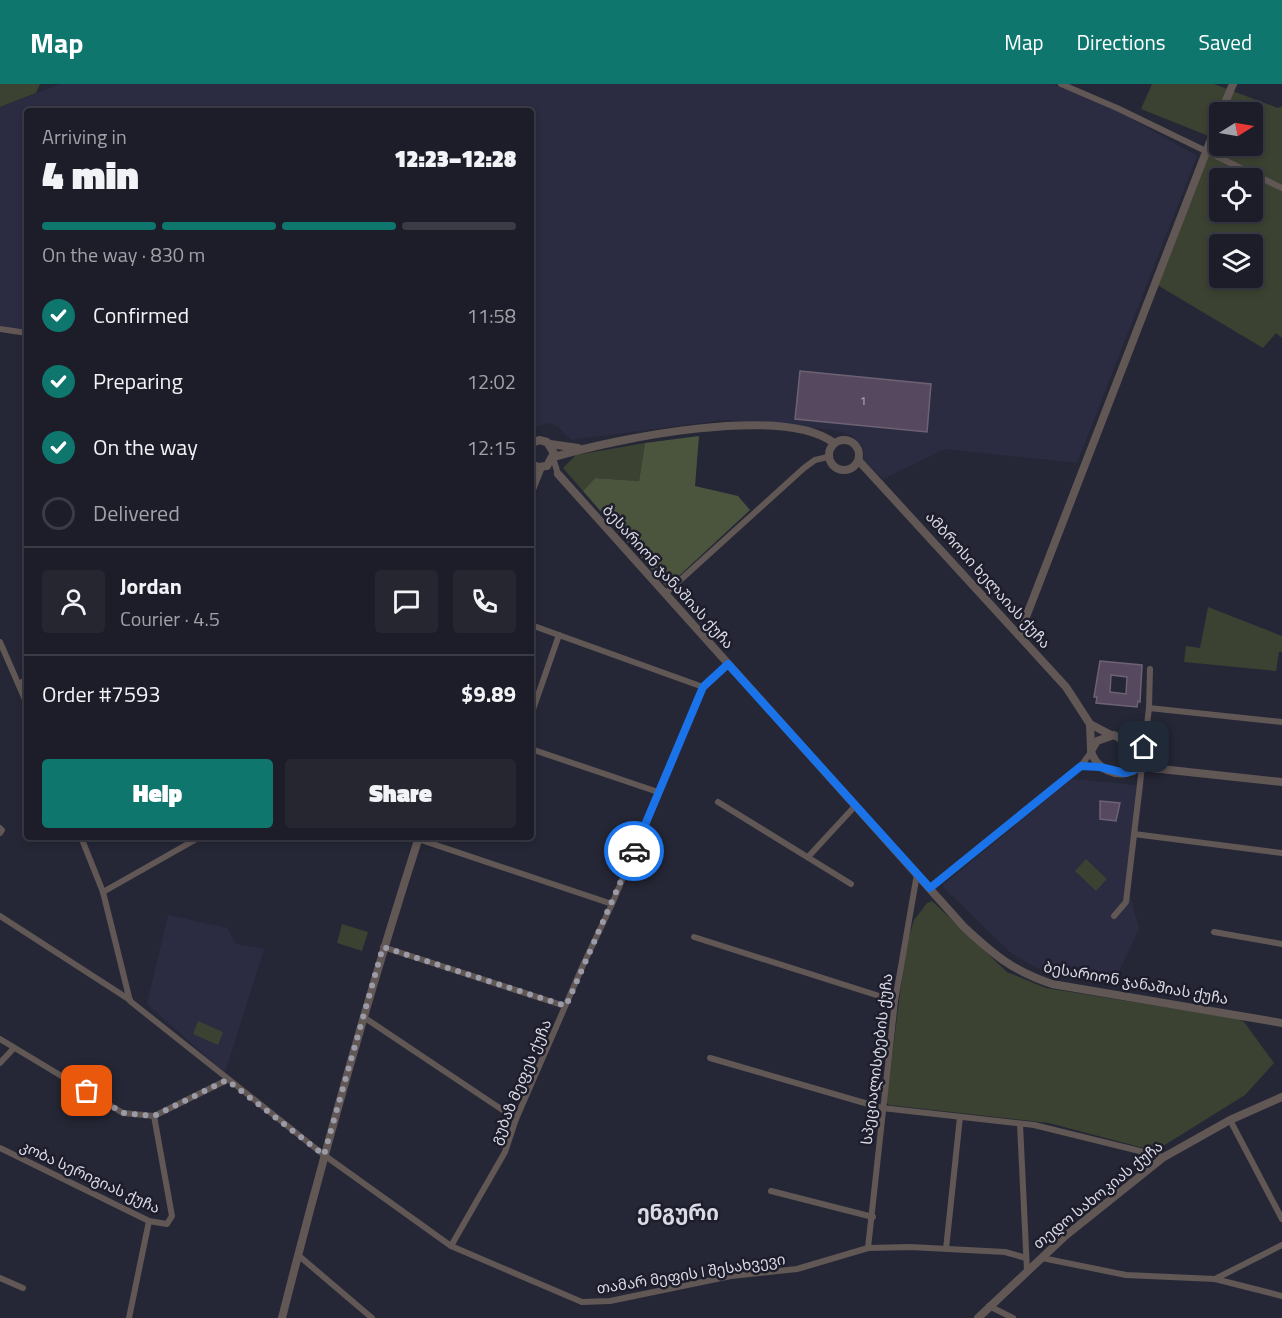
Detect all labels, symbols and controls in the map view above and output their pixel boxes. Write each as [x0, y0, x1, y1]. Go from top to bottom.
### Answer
text: Map [30, 21, 84, 64]
text: Map [1004, 26, 1044, 58]
text: Directions [1077, 26, 1166, 58]
text: Saved [1199, 26, 1252, 58]
north arrow [1209, 102, 1263, 156]
map controls [1209, 102, 1263, 288]
text: Arriving in [42, 121, 127, 152]
text: 12:23–12:28 [394, 142, 516, 176]
text: 4 min [42, 145, 139, 204]
button: locate [1209, 168, 1263, 222]
button: layers [1209, 234, 1263, 288]
text: On the way · 830 m [42, 239, 205, 270]
text: Confirmed [93, 298, 189, 332]
icon: check [42, 299, 75, 332]
text: 11:58 [467, 300, 516, 331]
text: Preparing [93, 364, 183, 398]
icon: check [42, 365, 75, 398]
text: 12:02 [467, 366, 516, 397]
house number: 1 [860, 391, 866, 410]
text: On the way [93, 430, 198, 464]
icon: check [42, 431, 75, 464]
text: 12:15 [467, 432, 516, 463]
text: Delivered [93, 496, 180, 530]
street label: ბესარიონ ჯანაშიას ქუჩა [597, 499, 740, 654]
street label: ამბროსი ხელაიას ქუჩა [920, 506, 1056, 654]
text: Jordan [120, 569, 182, 603]
button: person [42, 570, 105, 633]
button: chat [375, 570, 438, 633]
button: phone [453, 570, 516, 633]
text: Courier · 4.5 [120, 603, 220, 634]
text: Order #7593 [42, 677, 161, 711]
text: $9.89 [461, 677, 516, 711]
pin [1118, 721, 1169, 772]
icon: home [1127, 730, 1160, 763]
button: Help [42, 759, 273, 828]
button: Share [285, 759, 516, 828]
courier [604, 821, 664, 881]
icon: car [618, 835, 651, 868]
street label: ბესარიონ ჯანაშიას ქუჩა [1042, 955, 1230, 1010]
street label: სპეციალისტების ქუჩა [855, 972, 898, 1146]
street label: გუბაზ მეფეს ქუჩა [484, 1016, 557, 1148]
pin [61, 1065, 112, 1116]
icon: bag [70, 1074, 103, 1107]
street label: კობა სერიგიას ქუჩა [16, 1134, 164, 1219]
street label: თედო სახოკიას ქუჩა [1028, 1135, 1168, 1254]
district label: ენგური [637, 1196, 719, 1228]
street label: თამარ მეფის I შესახვევი [595, 1247, 787, 1300]

